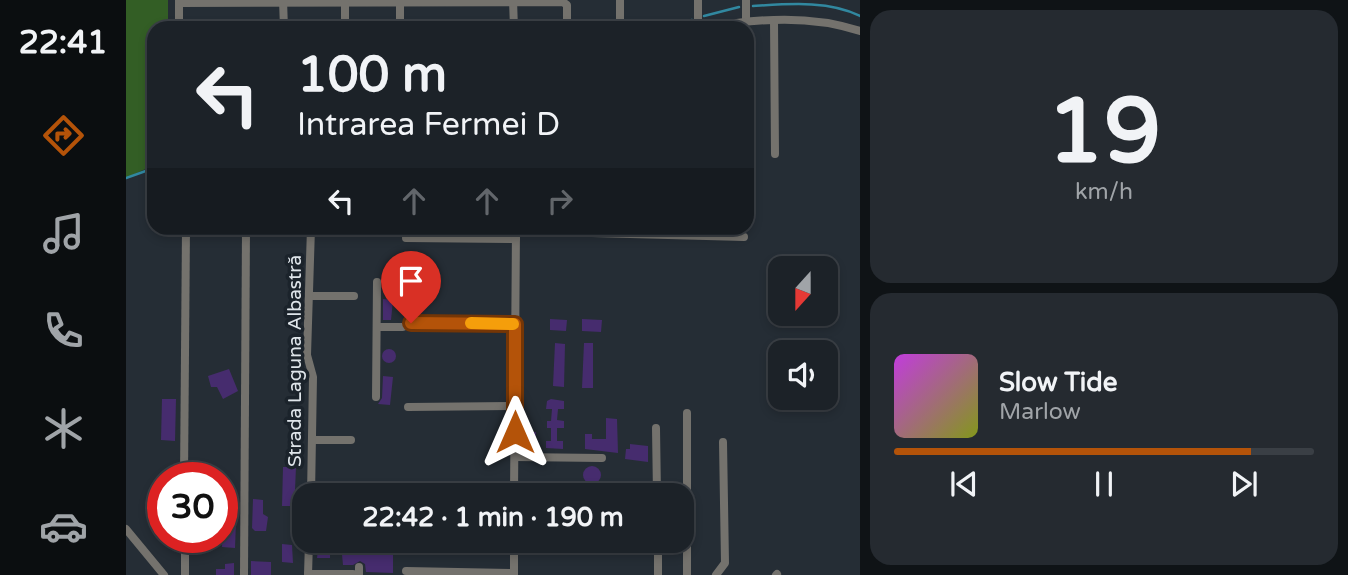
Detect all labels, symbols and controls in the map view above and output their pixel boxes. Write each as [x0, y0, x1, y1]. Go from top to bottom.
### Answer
text: 22:41 [19, 24, 107, 62]
text: 100 m [297, 46, 447, 105]
icon: left [182, 49, 273, 140]
text: 19 [1047, 77, 1161, 187]
text: Intrarea Fermei D [297, 106, 560, 144]
icon: directions [39, 111, 88, 160]
text: km/h [1075, 178, 1133, 206]
icon: left [322, 182, 360, 220]
icon: ahead [395, 182, 433, 220]
icon: ahead [468, 182, 506, 220]
icon: right [541, 182, 579, 220]
icon: music [39, 209, 88, 258]
pin [381, 251, 441, 323]
street label: Strada Laguna Albastră [284, 255, 306, 467]
north arrow [768, 256, 838, 326]
map controls [768, 256, 838, 410]
icon: arrive [392, 262, 430, 300]
icon: phone [39, 306, 88, 355]
button: sound [768, 340, 838, 410]
text: Slow Tide [999, 367, 1117, 398]
position arrow [478, 395, 552, 469]
text: Marlow [999, 398, 1081, 426]
icon: climate [39, 404, 88, 453]
speed limit sign: 30 [147, 462, 238, 553]
icon: previous [945, 465, 983, 503]
icon: pause [1085, 465, 1123, 503]
icon: next [1225, 465, 1263, 503]
icon: car [39, 502, 88, 551]
text: 22:42 · 1 min · 190 m [362, 502, 624, 533]

